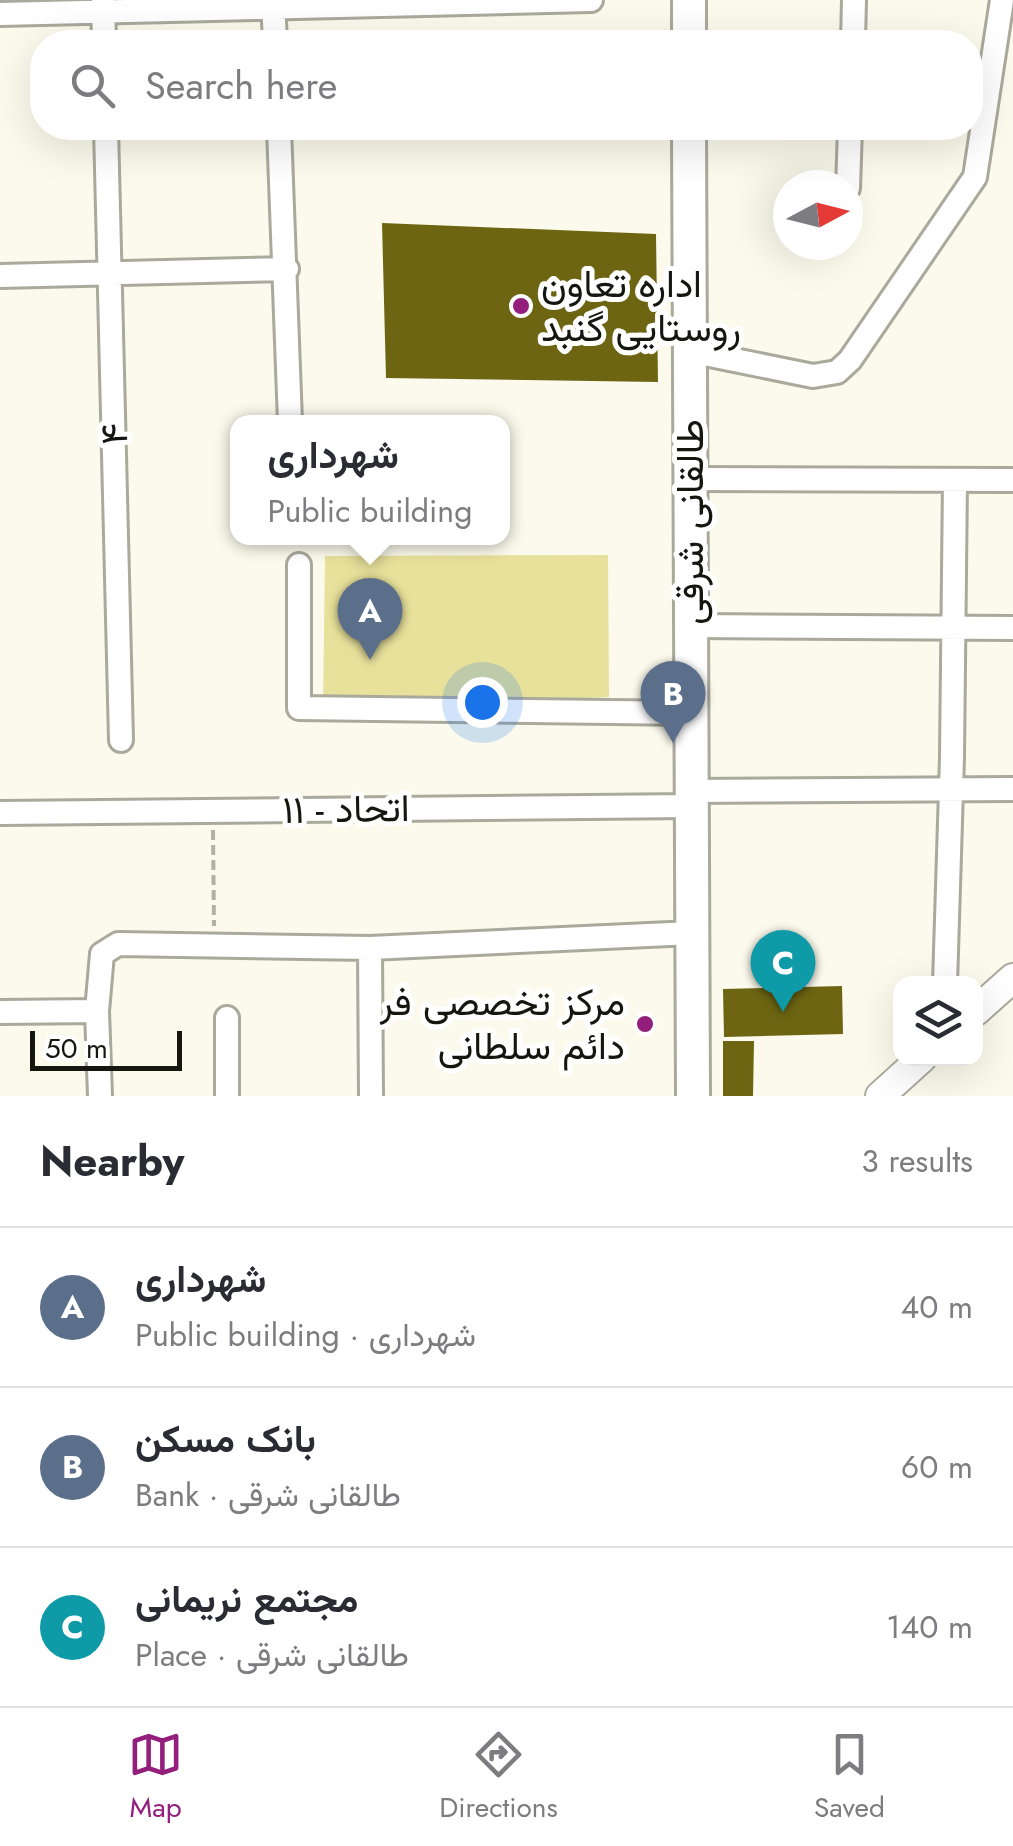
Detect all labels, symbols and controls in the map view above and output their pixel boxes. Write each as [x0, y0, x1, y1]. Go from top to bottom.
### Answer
search box [30, 30, 983, 140]
icon: search [65, 58, 120, 113]
text: Search here [145, 58, 337, 113]
north arrow [773, 170, 863, 260]
place label: اداره تعاون روستایی گنبد [541, 256, 741, 355]
marker: اداره تعاون روستایی گنبد [510, 295, 532, 317]
popup [230, 415, 510, 545]
street label: طالقانی شرقی [662, 419, 717, 625]
street label: ۴ [86, 423, 141, 445]
text: شهرداری [268, 427, 399, 482]
text: Public building [268, 488, 472, 534]
pin: A [338, 578, 402, 660]
pin: B [640, 660, 706, 743]
your location [457, 677, 508, 728]
street label: اتحاد - ۱۱ [282, 780, 410, 837]
pin: C [750, 930, 816, 1012]
place label: مرکز تخصصی فر دائم سلطانی [379, 974, 625, 1073]
map controls [893, 976, 983, 1066]
button: layers [893, 976, 983, 1066]
marker: مرکز تخصصی فر دائم سلطانی [634, 1013, 656, 1035]
scale bar [30, 1026, 182, 1070]
text: 50 m [45, 1028, 108, 1069]
text: Nearby [40, 1131, 184, 1192]
text: 3 results [861, 1138, 973, 1184]
text: شهرداری [135, 1251, 266, 1306]
text: A [61, 1284, 84, 1330]
text: 40 m [901, 1284, 973, 1330]
text: Public building · شهرداری [135, 1312, 476, 1358]
text: بانک مسکن [135, 1411, 316, 1466]
text: B [62, 1444, 83, 1490]
text: 60 m [901, 1444, 973, 1490]
text: Bank · طالقانی شرقی [135, 1472, 401, 1518]
text: مجتمع نریمانی [135, 1571, 359, 1626]
text: C [61, 1604, 84, 1650]
text: 140 m [886, 1604, 973, 1650]
text: Place · طالقانی شرقی [135, 1632, 409, 1678]
tab: Map [128, 1727, 183, 1828]
tab: Directions [439, 1727, 558, 1828]
tab: Saved [814, 1727, 885, 1828]

